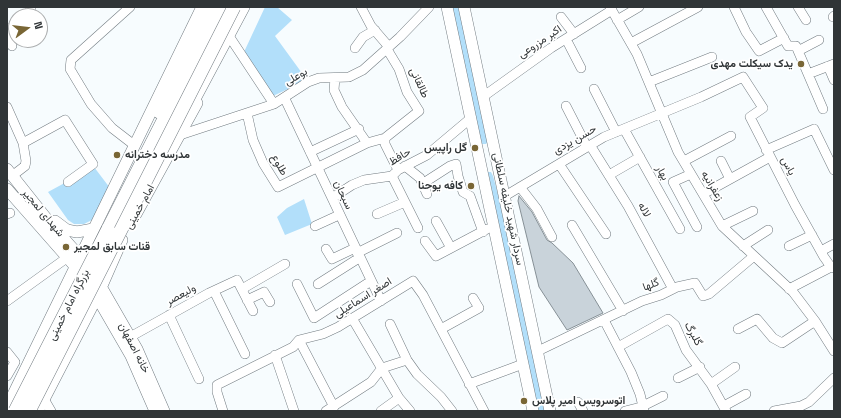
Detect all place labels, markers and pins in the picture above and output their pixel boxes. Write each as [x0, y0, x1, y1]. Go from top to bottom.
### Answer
place label: یدک سیکلت مهدی [711, 57, 793, 71]
marker: یدک سیکلت مهدی [796, 59, 806, 69]
place label: گل راپیس [424, 141, 467, 155]
marker: گل راپیس [470, 143, 480, 153]
place label: مدرسه دخترانه [125, 148, 190, 162]
marker: مدرسه دخترانه [112, 150, 122, 160]
place label: کافه یوحنا [418, 179, 463, 193]
marker: کافه یوحنا [466, 181, 476, 191]
place label: قنات سابق لمجیر [74, 240, 150, 254]
marker: قنات سابق لمجیر [61, 242, 71, 252]
place label: اتوسرويس امير پلاس [532, 394, 625, 408]
marker: اتوسرويس امير پلاس [519, 396, 529, 406]

